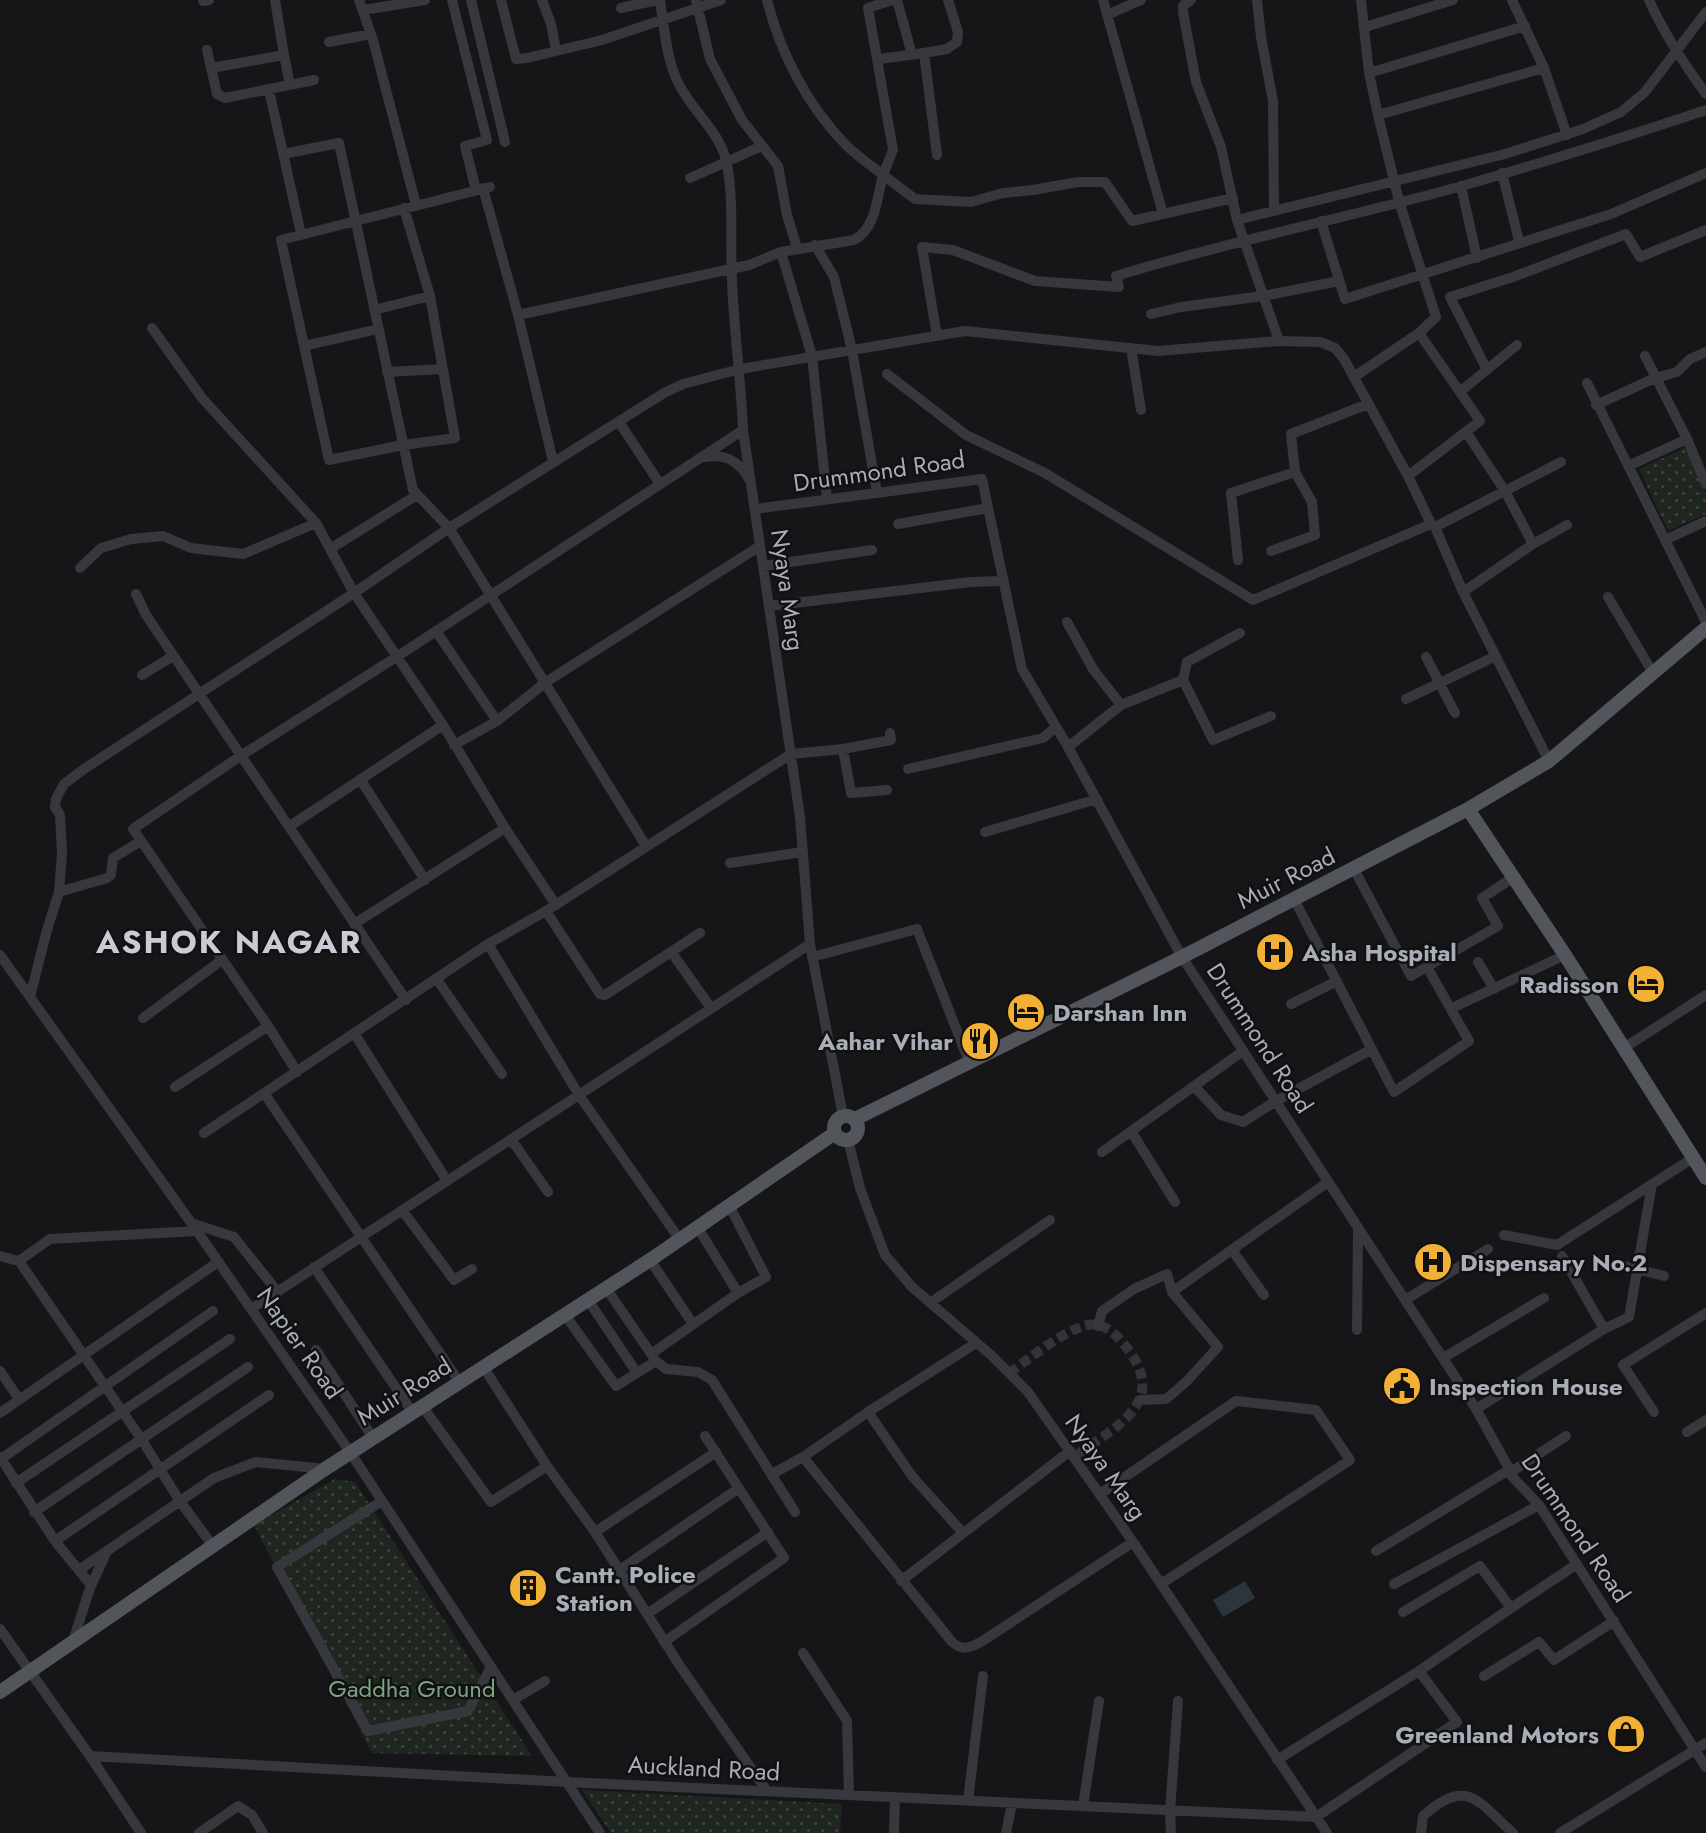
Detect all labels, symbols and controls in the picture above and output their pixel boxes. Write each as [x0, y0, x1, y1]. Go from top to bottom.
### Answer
street label: Drummond Road [791, 442, 967, 500]
street label: Nyaya Marg [762, 527, 814, 653]
street label: Muir Road [1231, 838, 1341, 918]
district label: ASHOK NAGAR [95, 919, 362, 965]
hospital icon: Asha Hospital [1254, 931, 1296, 973]
place label: Asha Hospital [1301, 935, 1457, 970]
street label: Drummond Road [1198, 956, 1322, 1120]
hotel icon: Radisson [1625, 963, 1667, 1005]
place label: Radisson [1519, 967, 1619, 1002]
hotel icon: Darshan Inn [1005, 991, 1047, 1033]
place label: Darshan Inn [1053, 995, 1187, 1030]
restaurant icon: Aahar Vihar [959, 1020, 1001, 1062]
place label: Aahar Vihar [817, 1024, 953, 1059]
hospital icon: Dispensary No.2 [1412, 1241, 1454, 1283]
place label: Dispensary No.2 [1460, 1245, 1647, 1280]
street label: Napier Road [248, 1280, 352, 1406]
street label: Muir Road [350, 1348, 458, 1434]
public building icon: Inspection House [1381, 1365, 1423, 1407]
place label: Inspection House [1429, 1369, 1623, 1404]
street label: Nyaya Marg [1057, 1407, 1155, 1527]
street label: Drummond Road [1513, 1447, 1639, 1609]
place label: Cantt. Police Station [555, 1557, 696, 1620]
building icon: Cantt. Police Station [507, 1567, 549, 1609]
park label: Gaddha Ground [328, 1671, 496, 1706]
shop icon: Greenland Motors [1605, 1713, 1647, 1755]
place label: Greenland Motors [1395, 1717, 1599, 1752]
street label: Auckland Road [627, 1747, 781, 1789]

